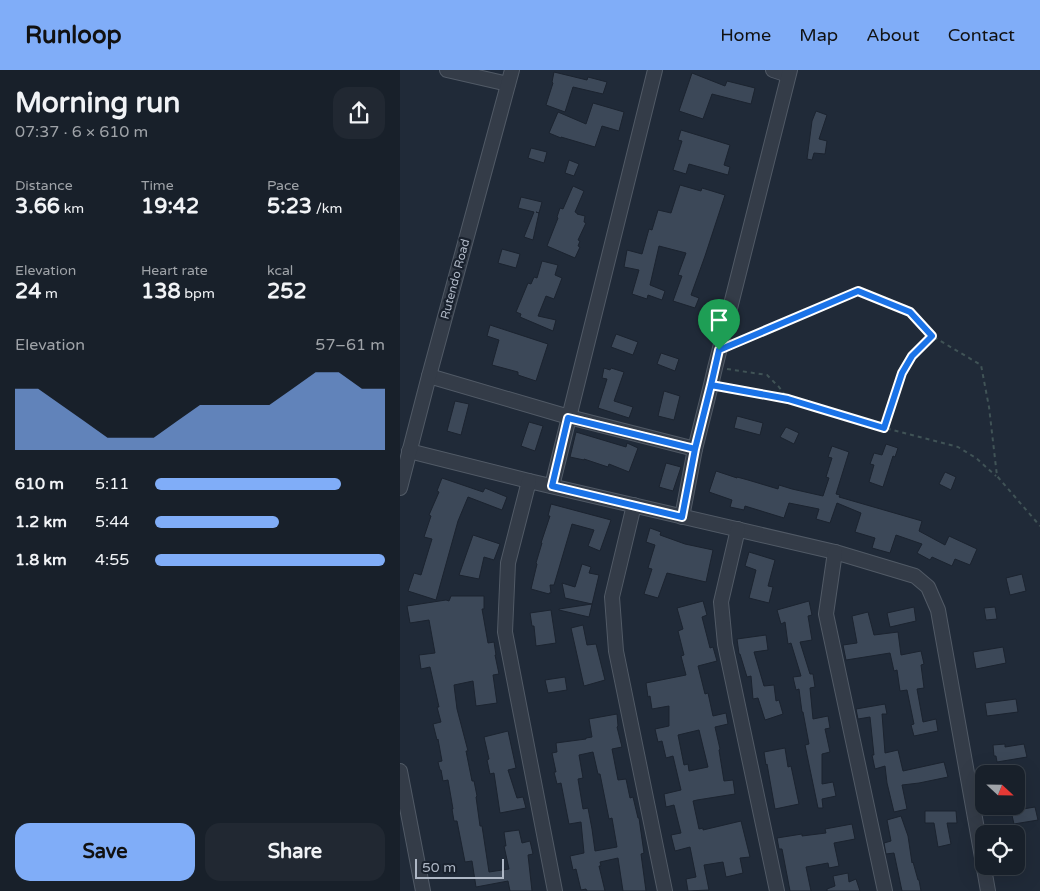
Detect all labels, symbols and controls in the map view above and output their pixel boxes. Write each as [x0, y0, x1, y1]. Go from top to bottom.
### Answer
text: Runloop [25, 21, 122, 50]
text: Home [720, 24, 771, 46]
text: Map [799, 24, 838, 46]
text: About [866, 24, 920, 46]
text: Contact [948, 24, 1015, 46]
text: Morning run [15, 86, 180, 120]
button: share [333, 87, 385, 139]
text: 07:37 · 6 × 610 m [15, 122, 148, 142]
text: Distance [15, 177, 73, 194]
text: Time [141, 177, 174, 194]
text: Pace [267, 177, 299, 194]
text: 3.66 [15, 194, 60, 219]
text: 19:42 [141, 194, 199, 219]
text: 5:23 [267, 194, 312, 219]
text: km [60, 200, 84, 217]
text: /km [312, 200, 342, 217]
street label: Rutendo Road [438, 237, 472, 321]
text: Elevation [15, 262, 76, 279]
text: Heart rate [141, 262, 208, 279]
text: kcal [267, 262, 293, 279]
text: 24 [15, 279, 41, 304]
text: 138 [141, 279, 181, 304]
text: 252 [267, 279, 307, 304]
text: m [41, 285, 58, 302]
text: bpm [181, 285, 215, 302]
pin [698, 299, 740, 350]
icon: arrive [705, 306, 733, 334]
text: Elevation [15, 335, 85, 355]
text: 57–61 m [315, 335, 385, 355]
text: 610 m [15, 474, 64, 494]
text: 5:11 [95, 474, 129, 494]
text: 1.2 km [15, 512, 67, 532]
text: 5:44 [95, 512, 129, 532]
text: 1.8 km [15, 550, 67, 570]
text: 4:55 [95, 550, 129, 570]
north arrow [975, 765, 1025, 815]
map controls [975, 765, 1025, 875]
button: Save [15, 823, 195, 881]
button: Share [205, 823, 385, 881]
button: locate [975, 825, 1025, 875]
scale bar [415, 856, 504, 879]
text: 50 m [422, 859, 456, 876]

